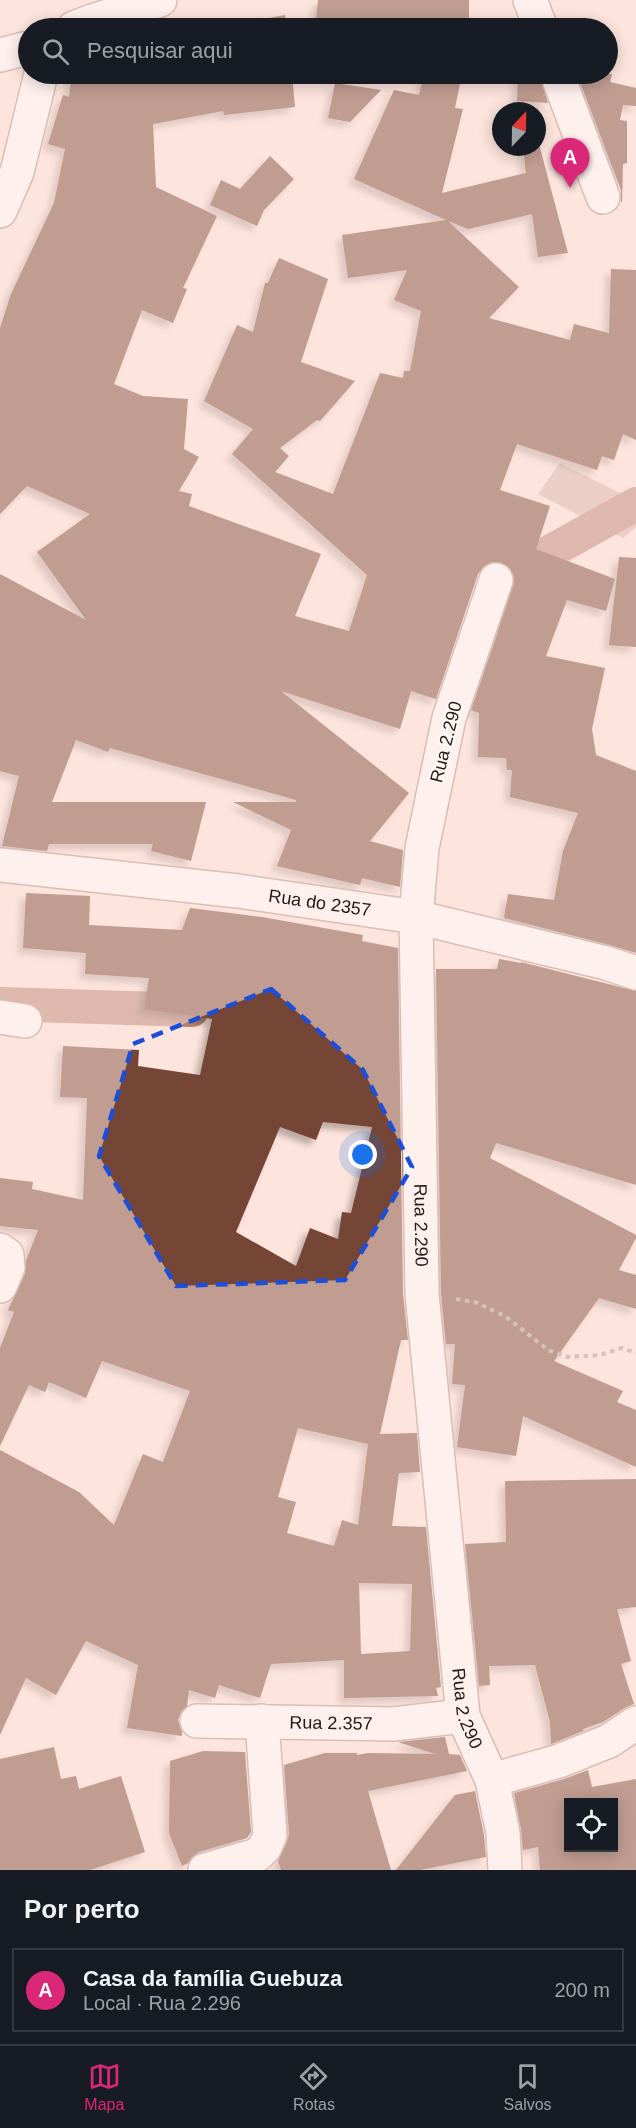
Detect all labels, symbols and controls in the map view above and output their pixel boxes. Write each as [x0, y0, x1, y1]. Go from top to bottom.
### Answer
search box [18, 18, 618, 84]
icon: search [39, 35, 72, 68]
text: Pesquisar aqui [87, 38, 233, 63]
north arrow [492, 102, 546, 156]
pin: A [550, 138, 590, 188]
street label: Rua 2.290 [426, 699, 466, 785]
street label: Rua do 2357 [267, 886, 372, 920]
your location [348, 1140, 377, 1169]
street label: Rua 2.290 [410, 1183, 432, 1267]
street label: Rua 2.290 [448, 1667, 486, 1752]
street label: Rua 2.357 [289, 1712, 373, 1734]
map controls [564, 1798, 618, 1852]
button: locate [564, 1798, 618, 1852]
text: Por perto [24, 1894, 140, 1924]
text: Casa da família Guebuza [83, 1966, 342, 1991]
text: A [38, 1979, 53, 2001]
text: 200 m [554, 1979, 610, 2001]
text: Local · Rua 2.296 [83, 1992, 241, 2014]
tab: Mapa [84, 2060, 124, 2114]
tab: Rotas [293, 2060, 335, 2114]
tab: Salvos [504, 2060, 552, 2114]

